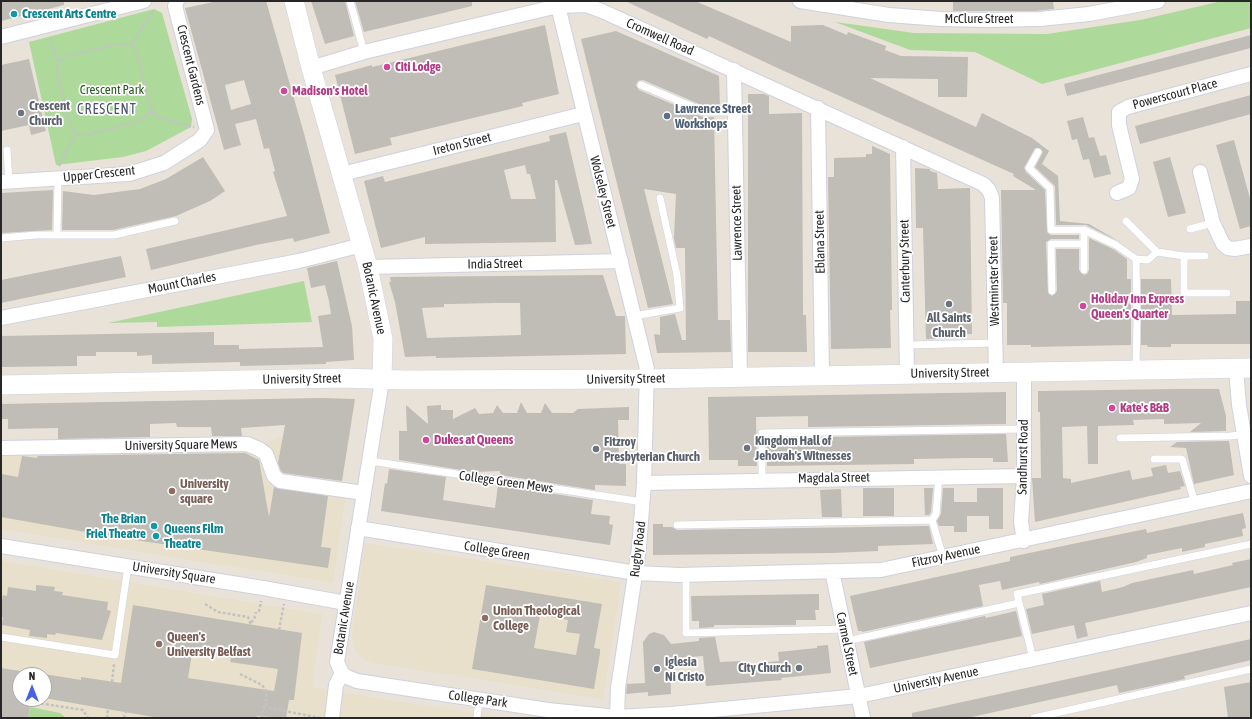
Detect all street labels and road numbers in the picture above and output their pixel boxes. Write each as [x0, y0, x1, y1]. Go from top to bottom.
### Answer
street label: McClure Street [944, 11, 1014, 27]
street label: Cromwell Road [624, 15, 696, 59]
street label: Crescent Gardens [173, 23, 209, 107]
street label: Powerscourt Place [1131, 75, 1219, 113]
street label: Ireton Street [431, 129, 493, 159]
street label: Wolseley Street [587, 154, 619, 230]
street label: Upper Crescent [62, 162, 136, 186]
street label: Lawrence Street [729, 185, 745, 261]
street label: Eblana Street [812, 210, 828, 274]
street label: Canterbury Street [896, 219, 914, 303]
street label: Westminster Street [985, 236, 1003, 326]
street label: India Street [467, 256, 523, 272]
street label: Botanic Avenue [359, 260, 389, 336]
street label: Mount Charles [147, 269, 217, 297]
street label: University Street [910, 365, 990, 381]
street label: University Street [262, 371, 342, 387]
street label: University Street [586, 371, 666, 387]
street label: Sandhurst Road [1015, 419, 1031, 495]
street label: University Square Mews [125, 436, 237, 454]
street label: College Green Mews [458, 468, 554, 496]
street label: Magdala Street [798, 470, 870, 486]
street label: Rugby Road [627, 520, 649, 578]
street label: College Green [463, 538, 531, 564]
street label: Fitzroy Avenue [910, 541, 982, 571]
street label: University Square [131, 559, 217, 587]
street label: Botanic Avenue [331, 580, 357, 656]
street label: Carmel Street [833, 611, 861, 677]
street label: University Avenue [892, 663, 980, 697]
street label: College Park [448, 687, 508, 711]

